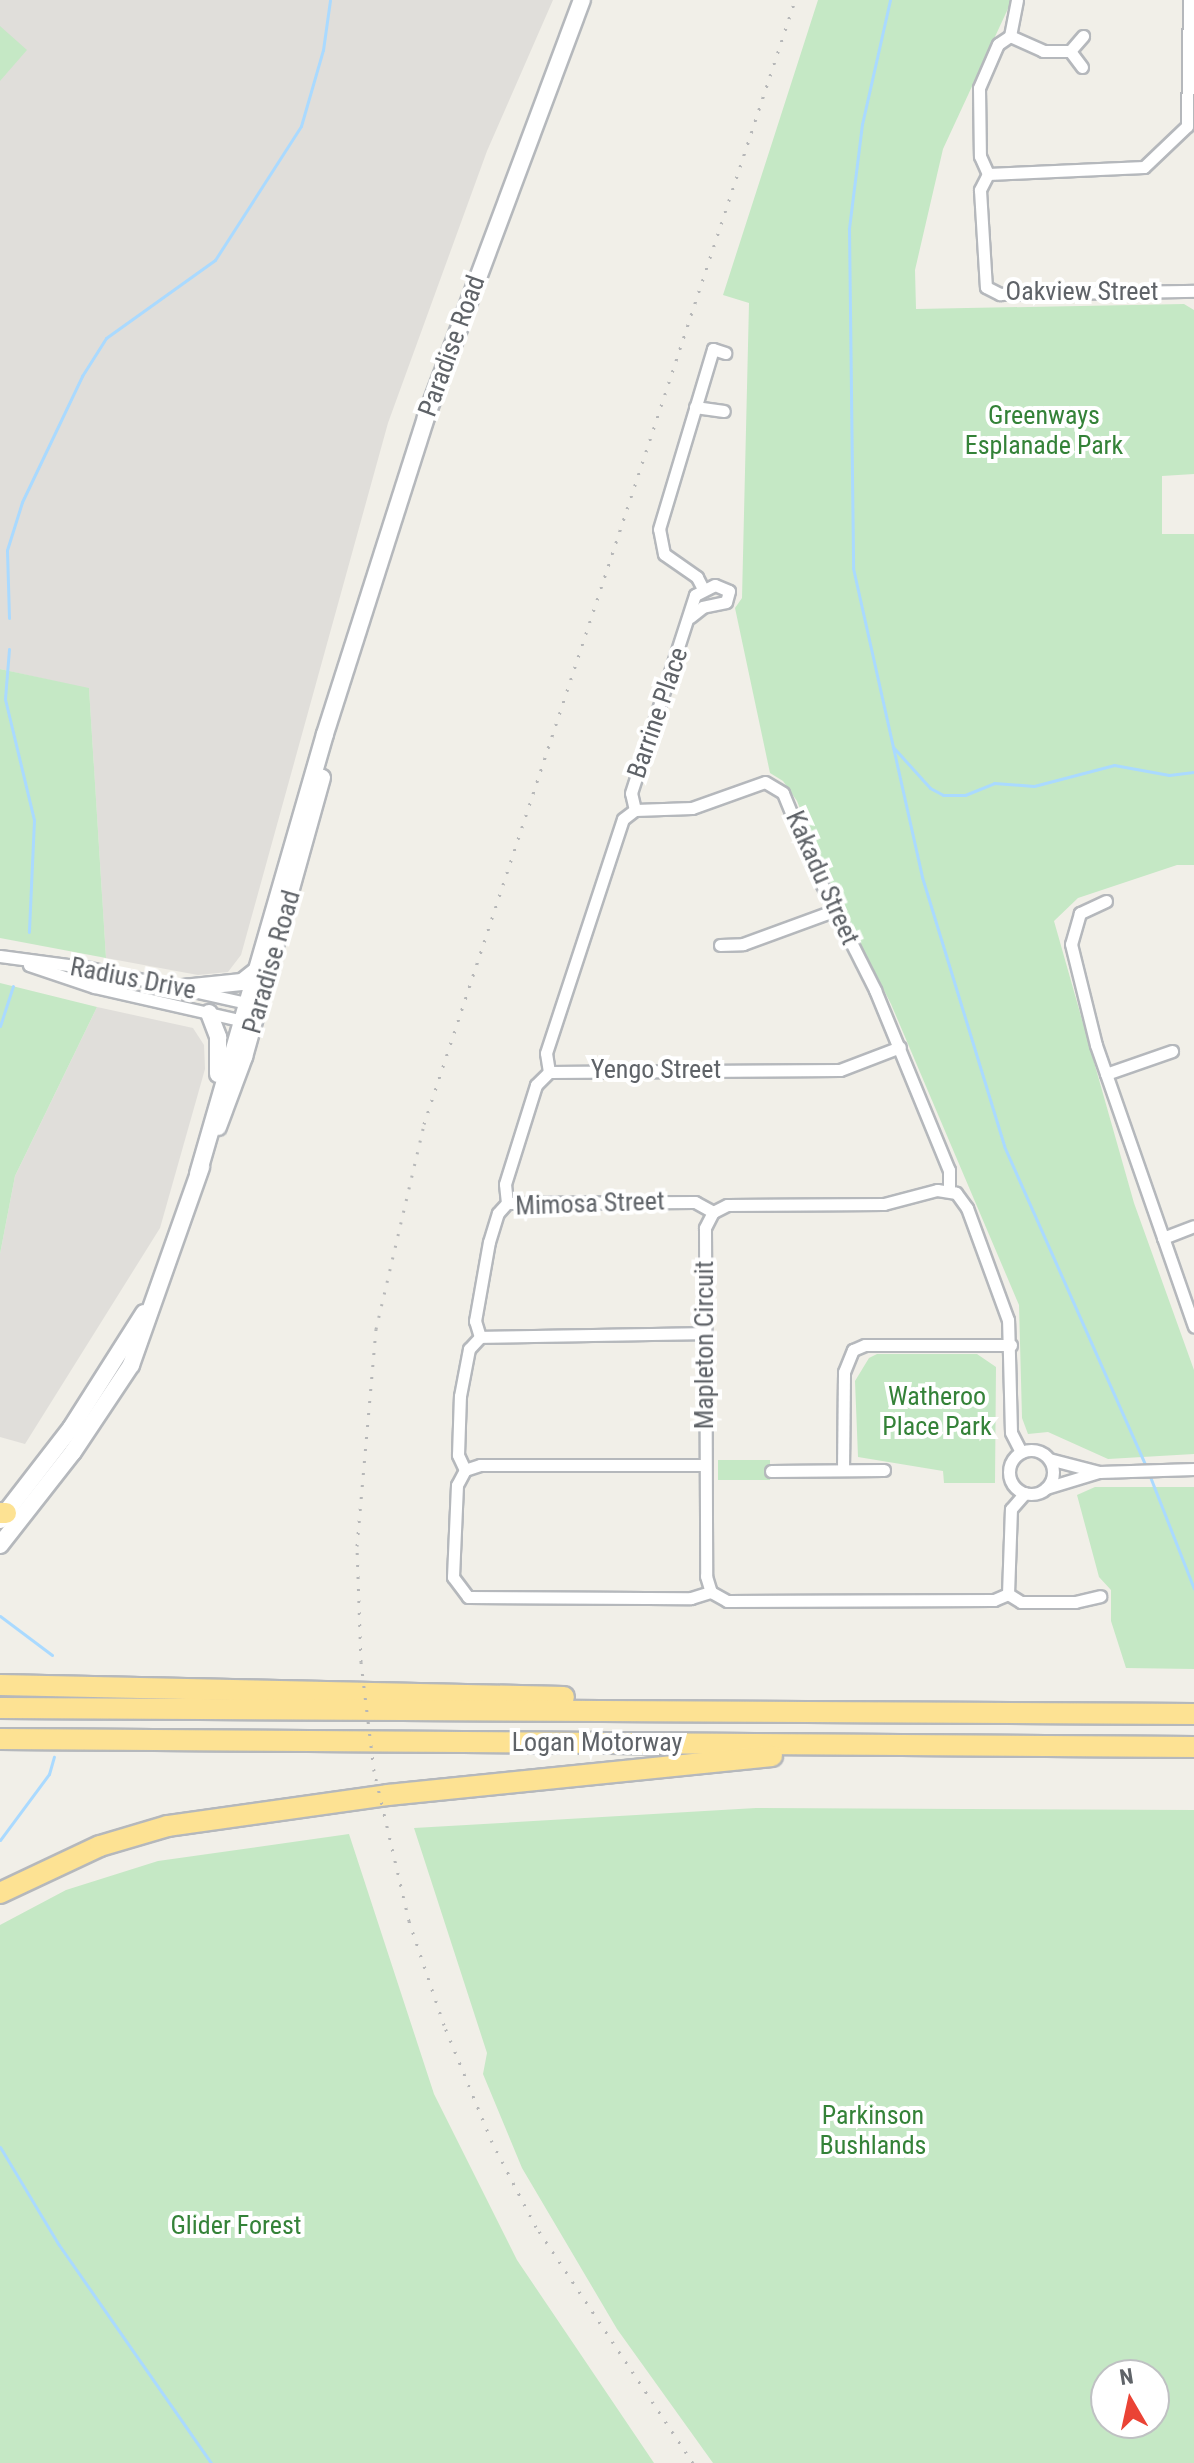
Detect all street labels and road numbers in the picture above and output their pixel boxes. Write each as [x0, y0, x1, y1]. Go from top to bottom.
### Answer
street label: Paradise Road [412, 271, 492, 421]
street label: Oakview Street [1006, 276, 1158, 308]
street label: Barrine Place [621, 644, 695, 782]
street label: Kakadu Street [779, 806, 865, 950]
street label: Paradise Road [237, 887, 307, 1037]
street label: Radius Drive [68, 952, 198, 1006]
street label: Yengo Street [591, 1054, 721, 1086]
street label: Mimosa Street [515, 1186, 665, 1222]
street label: Mapleton Circuit [689, 1261, 721, 1429]
street label: Logan Motorway [512, 1727, 682, 1759]

